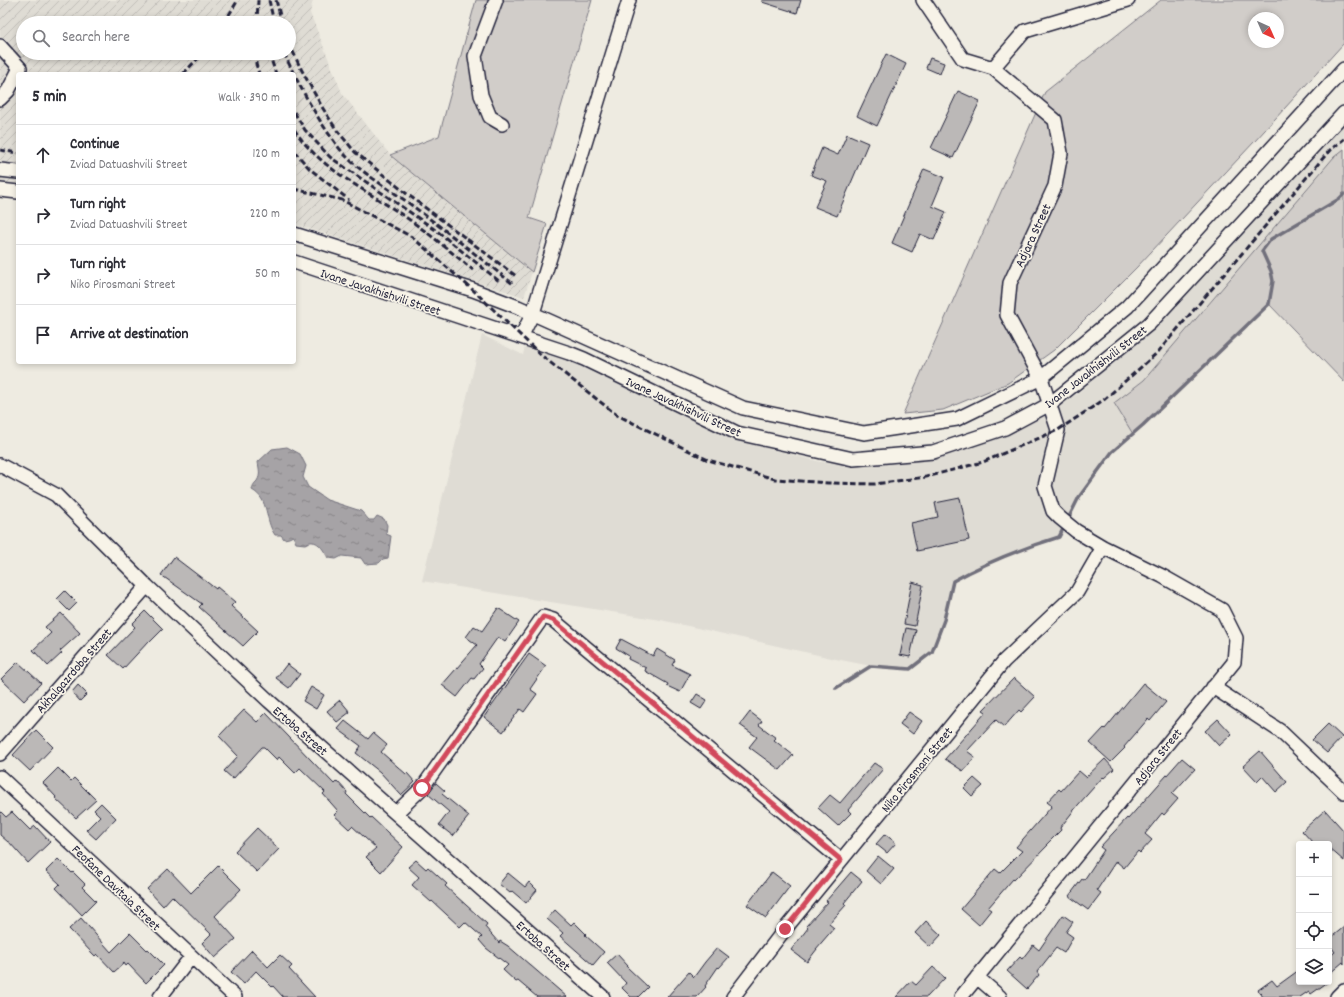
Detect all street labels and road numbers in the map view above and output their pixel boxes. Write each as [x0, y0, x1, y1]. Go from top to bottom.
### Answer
street label: Adjara Street [1011, 201, 1057, 271]
street label: Ivane Javakhishvili Street [318, 265, 443, 322]
street label: Ivane Javakhishvili Street [1041, 322, 1152, 414]
street label: Ivane Javakhishvili Street [622, 373, 744, 443]
street label: Akhalgazrdoba Street [33, 625, 117, 718]
street label: Ertoba Street [268, 703, 331, 761]
street label: Niko Pirosmani Street [877, 724, 959, 817]
street label: Adjara Street [1130, 725, 1188, 790]
street label: Feofane Davitaia Street [66, 841, 164, 936]
street label: Ertoba Street [511, 917, 574, 977]

